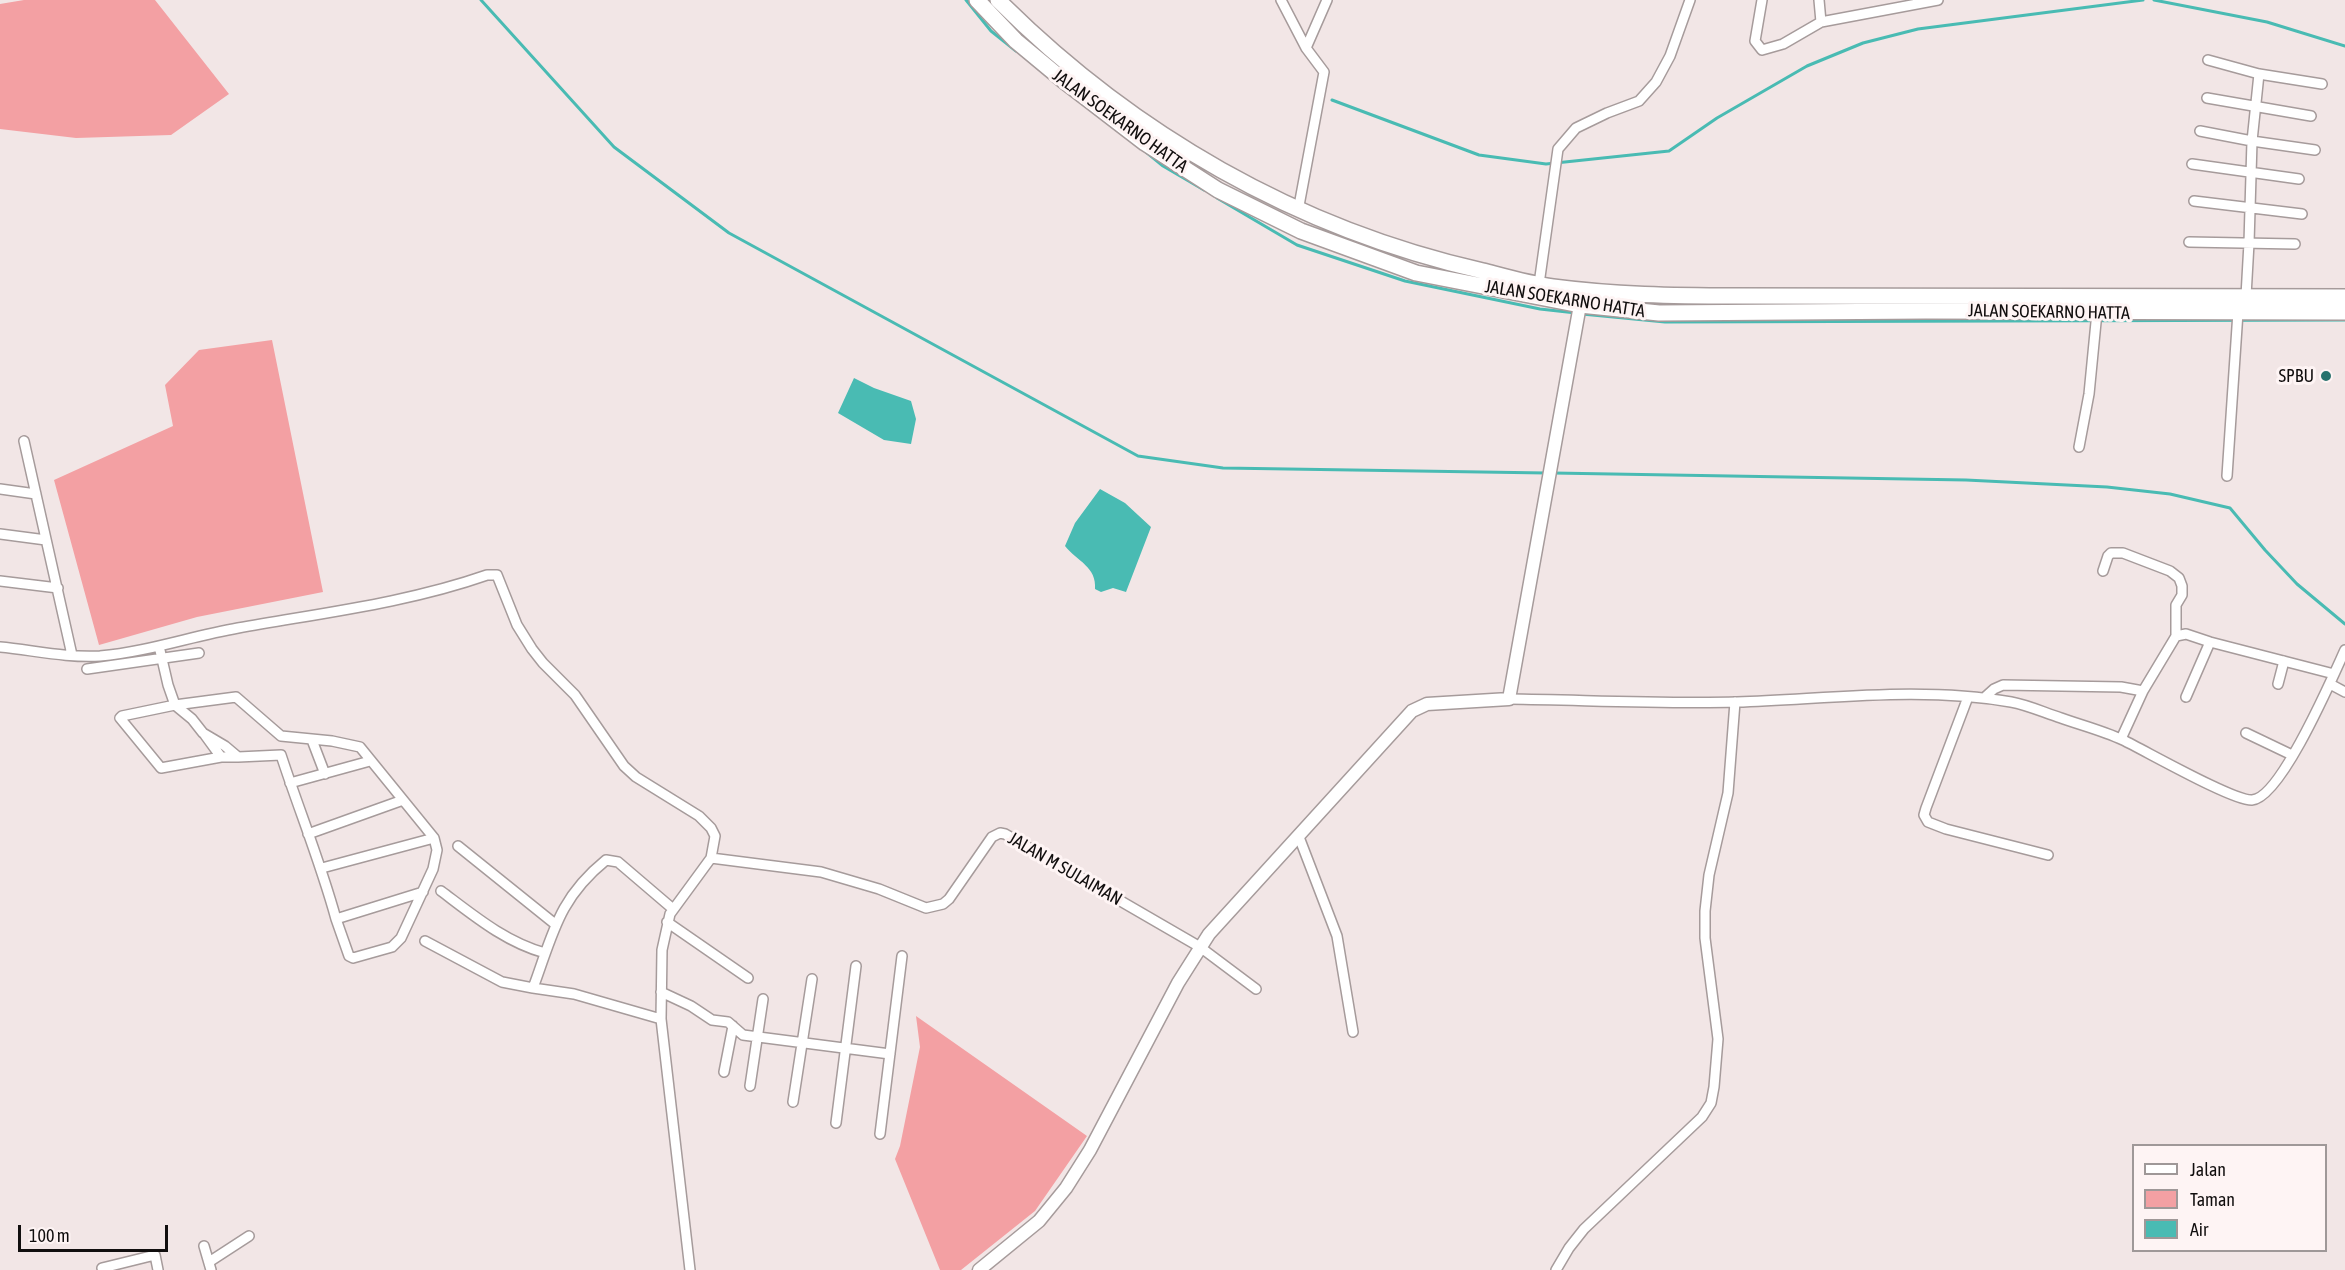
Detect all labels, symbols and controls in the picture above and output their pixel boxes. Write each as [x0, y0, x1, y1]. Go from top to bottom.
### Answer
street label: JALAN SOEKARNO HATTA [1048, 65, 1192, 177]
street label: JALAN SOEKARNO HATTA [1483, 276, 1647, 322]
street label: JALAN SOEKARNO HATTA [1968, 300, 2130, 324]
place label: SPBU [2278, 365, 2314, 387]
marker: SPBU [2319, 369, 2333, 383]
street label: JALAN M SULAIMAN [1004, 828, 1126, 910]
legend [2132, 1144, 2327, 1252]
text: Jalan [2190, 1159, 2226, 1180]
text: Taman [2190, 1189, 2235, 1210]
scale bar [21, 1213, 171, 1251]
text: Air [2190, 1219, 2208, 1240]
text: 100 m [29, 1225, 70, 1246]

